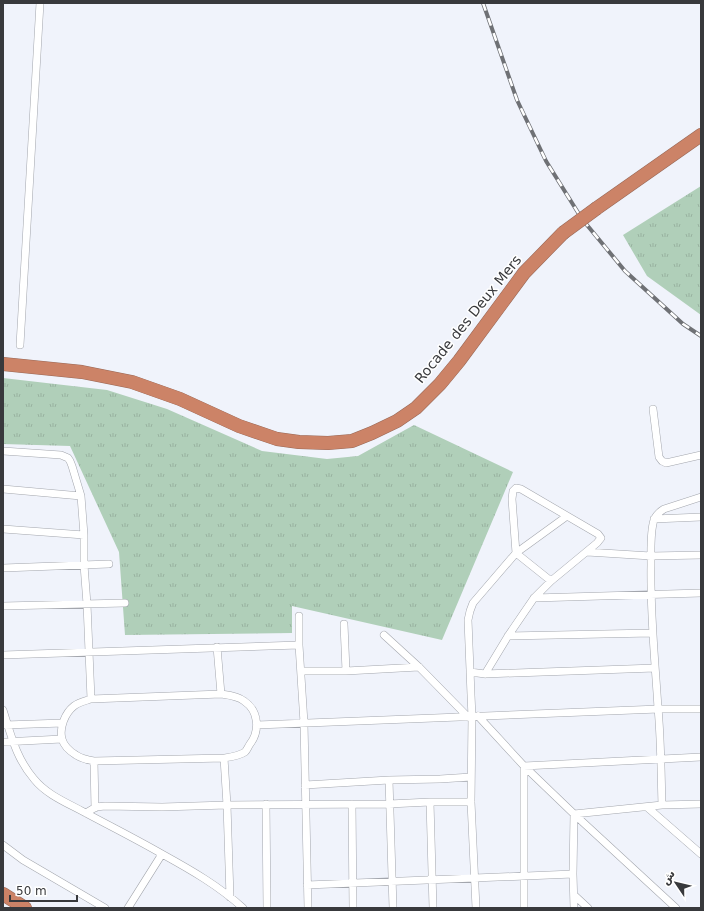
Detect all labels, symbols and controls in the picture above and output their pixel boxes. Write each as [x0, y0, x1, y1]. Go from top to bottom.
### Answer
street label: Rocade des Deux Mers [411, 252, 525, 386]
north arrow [656, 863, 696, 903]
text: ش [659, 868, 678, 887]
scale bar [10, 877, 77, 903]
text: 50 m [16, 884, 47, 898]

